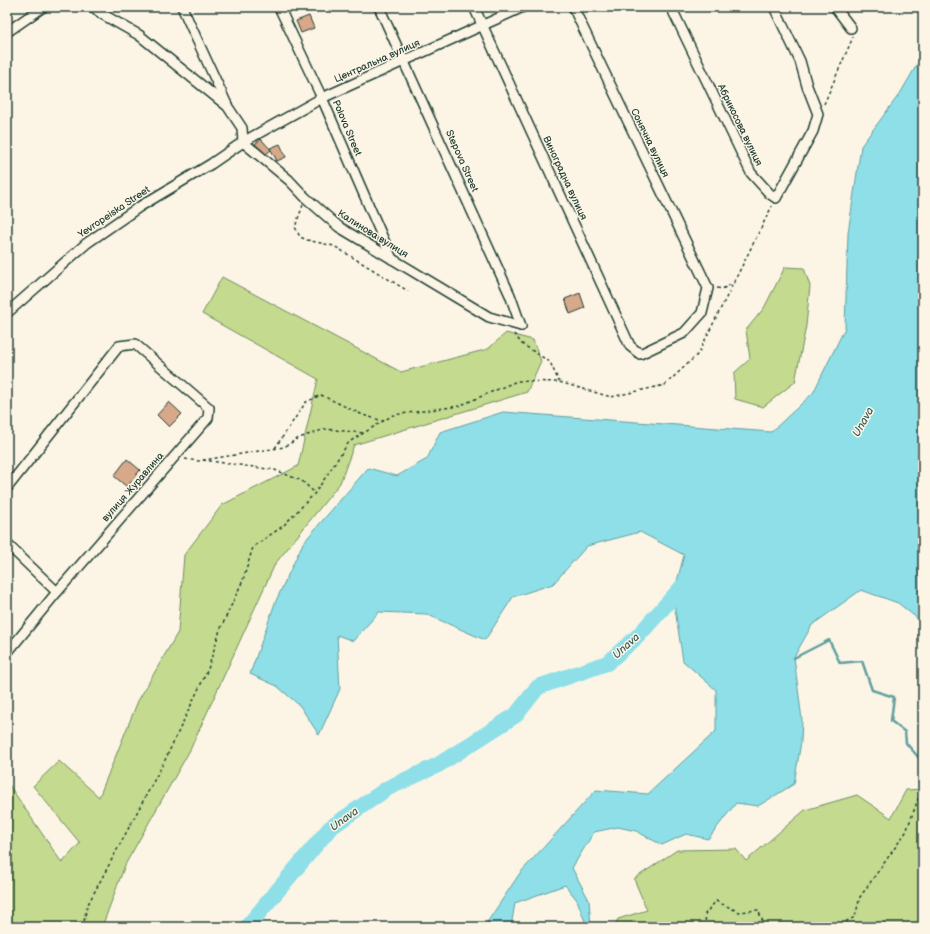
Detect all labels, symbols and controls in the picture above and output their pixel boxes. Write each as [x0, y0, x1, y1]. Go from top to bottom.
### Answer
street label: Центральна вулиця [332, 37, 422, 85]
street label: Абрикосова вулиця [715, 81, 765, 168]
street label: Polova Street [330, 98, 364, 158]
street label: Сонячна вулиця [628, 107, 672, 180]
street label: Stepova Street [443, 128, 481, 194]
street label: Виноградна вулиця [540, 134, 590, 222]
street label: Yevropeiska Street [75, 184, 152, 241]
street label: Калинова вулиця [336, 207, 411, 261]
water label: Unava [850, 405, 876, 439]
street label: вулиця Журавлина [100, 450, 167, 524]
water label: Unava [610, 631, 642, 661]
water label: Unava [327, 804, 361, 834]

